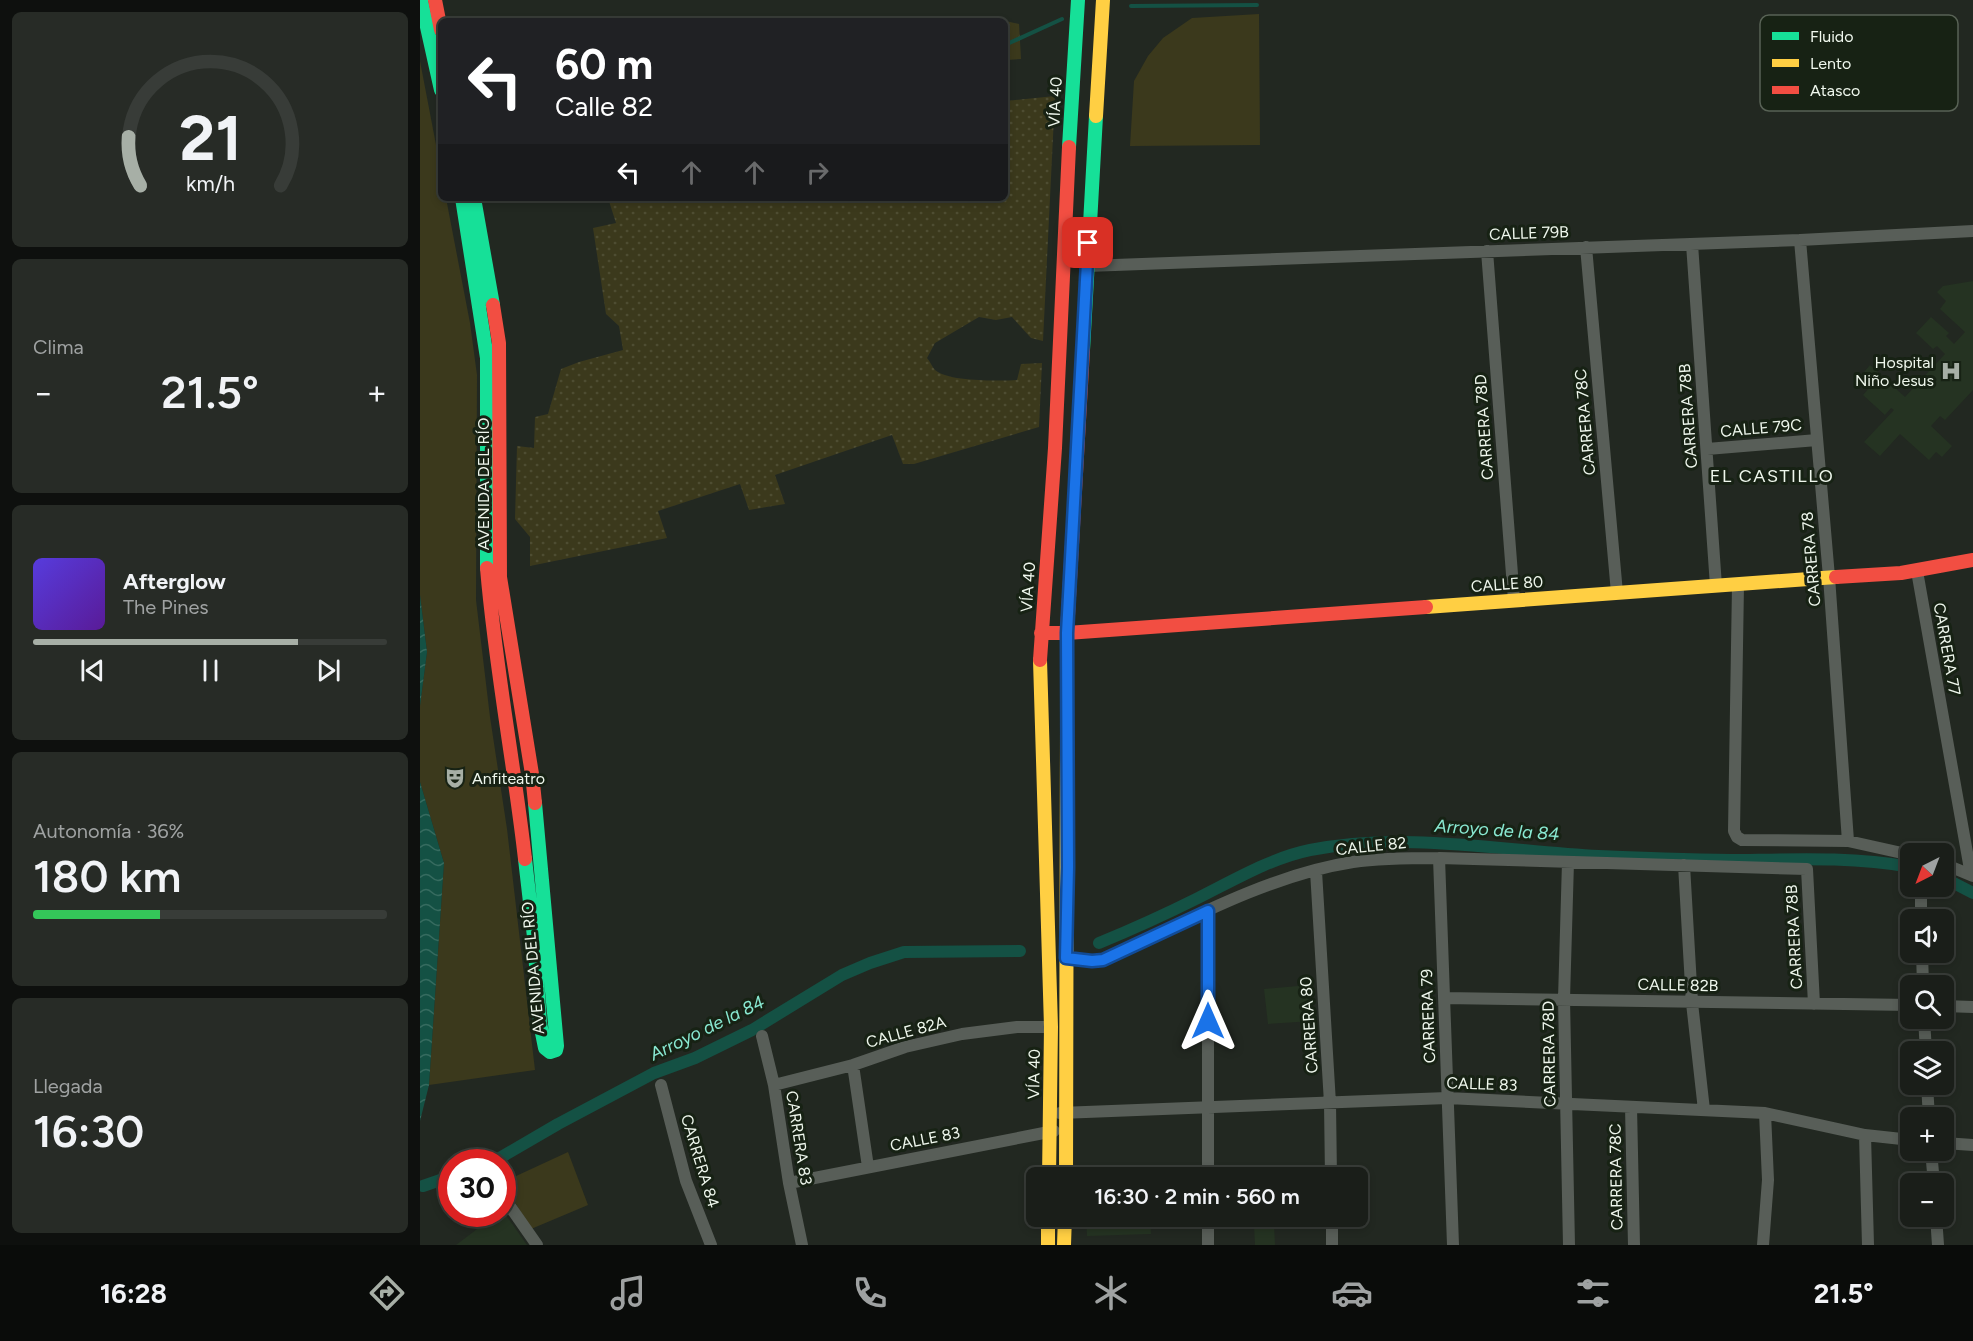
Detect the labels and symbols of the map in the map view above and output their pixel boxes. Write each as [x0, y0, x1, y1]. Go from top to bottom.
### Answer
legend [1760, 15, 1958, 111]
text: Fluido [1810, 27, 1854, 46]
text: Lento [1810, 54, 1851, 73]
street label: VÍA 40 [1044, 76, 1066, 128]
text: Atasco [1810, 81, 1860, 100]
pin [1062, 217, 1113, 268]
street label: CALLE 79B [1489, 222, 1569, 244]
place label: Hospital Niño Jesus [1855, 353, 1934, 390]
hospital icon: Hospital Niño Jesus [1939, 359, 1963, 383]
street label: CARRERA 78B [1675, 363, 1701, 469]
street label: CARRERA 78C [1571, 368, 1599, 476]
street label: CARRERA 78D [1471, 373, 1497, 481]
street label: CALLE 79C [1720, 415, 1802, 441]
street label: AVENIDA DEL RÍO [474, 418, 493, 550]
district label: EL CASTILLO [1710, 465, 1834, 487]
street label: CARRERA 78 [1797, 511, 1825, 607]
street label: VÍA 40 [1017, 561, 1039, 613]
street label: CALLE 80 [1470, 572, 1544, 596]
street label: CARRERA 77 [1929, 601, 1965, 697]
theatre icon: Anfiteatro [443, 766, 467, 790]
place label: Anfiteatro [472, 769, 545, 788]
water label: Arroyo de la 84 [1433, 815, 1560, 845]
street label: CALLE 82 [1335, 833, 1407, 859]
north arrow [1900, 843, 1954, 897]
street label: CARRERA 78B [1782, 884, 1806, 990]
street label: AVENIDA DEL RÍO [518, 901, 548, 1035]
street label: CARRERA 79 [1417, 969, 1439, 1063]
street label: CALLE 82B [1637, 975, 1719, 995]
street label: CARRERA 80 [1296, 976, 1322, 1074]
position arrow [1176, 989, 1240, 1053]
water label: Arroyo de la 84 [645, 991, 768, 1066]
street label: CARRERA 78D [1539, 1001, 1559, 1107]
street label: CALLE 82A [864, 1012, 948, 1052]
street label: VÍA 40 [1024, 1049, 1044, 1099]
street label: CALLE 83 [1446, 1073, 1518, 1095]
street label: CARRERA 83 [782, 1089, 816, 1187]
street label: CARRERA 84 [677, 1112, 723, 1210]
street label: CALLE 83 [888, 1123, 962, 1155]
street label: CARRERA 78C [1606, 1124, 1626, 1230]
speed limit sign: 30 [438, 1149, 516, 1227]

